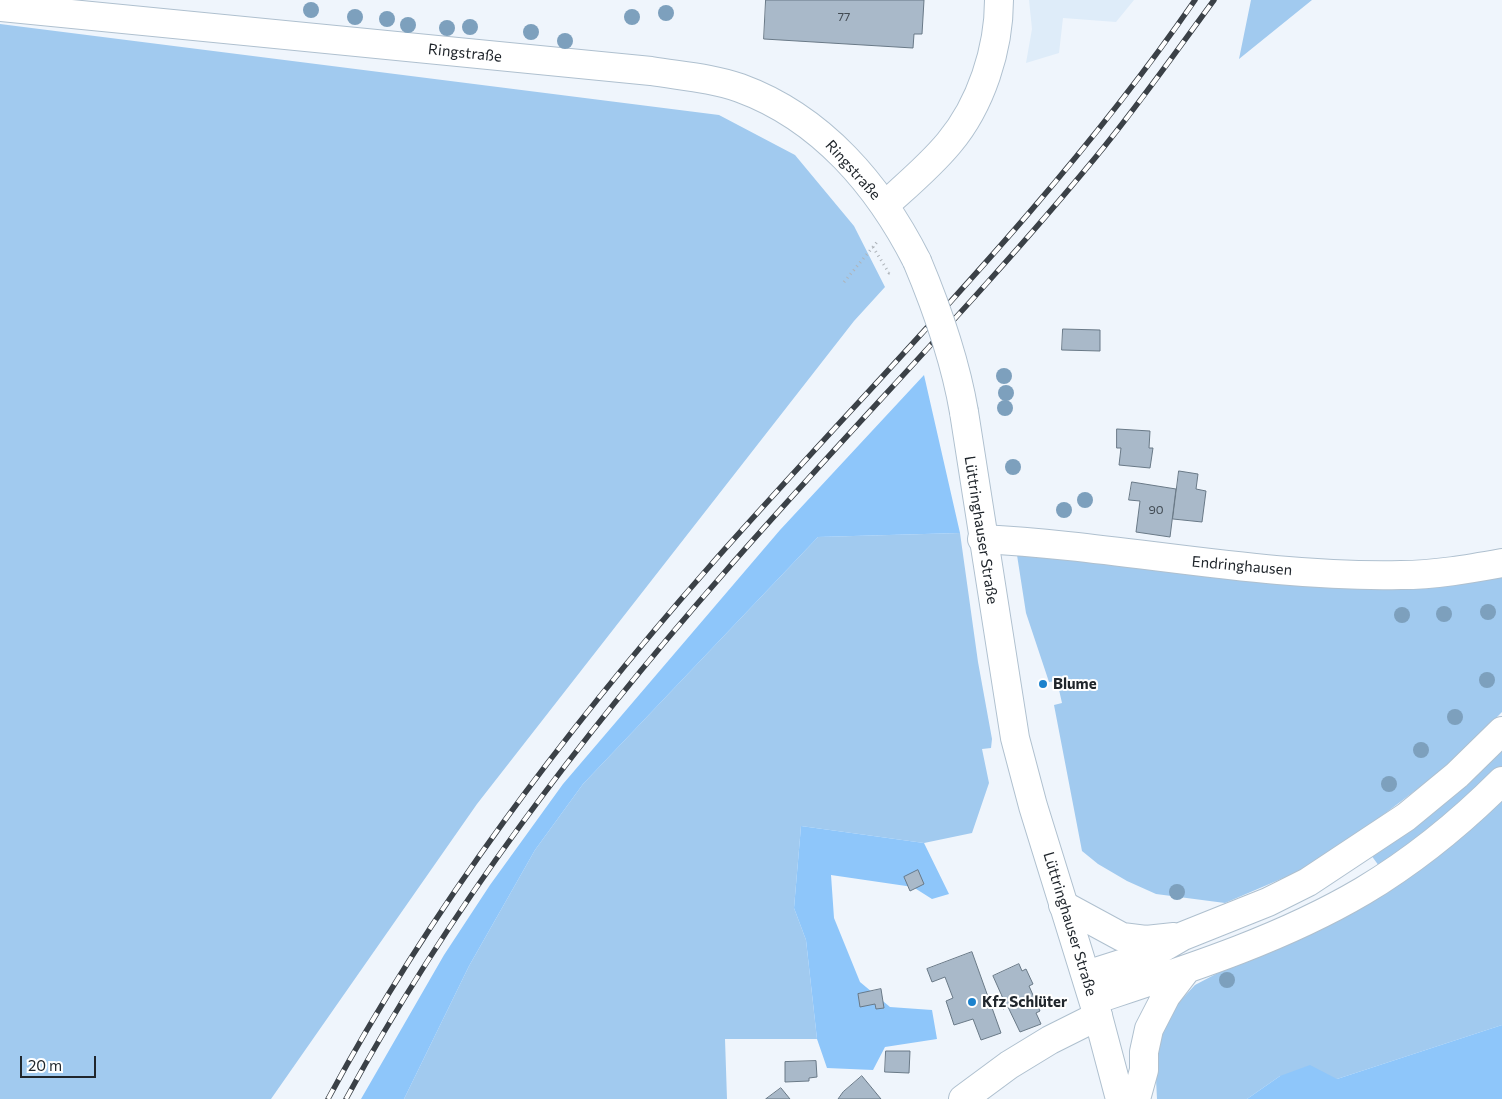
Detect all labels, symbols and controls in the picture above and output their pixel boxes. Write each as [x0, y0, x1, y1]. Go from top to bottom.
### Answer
house number: 77 [838, 10, 850, 24]
street label: Ringstraße [427, 40, 503, 66]
street label: Ringstraße [821, 136, 885, 204]
street label: Lüttringhauser Straße [960, 455, 1002, 605]
house number: 90 [1148, 503, 1164, 517]
street label: Endringhausen [1191, 553, 1293, 579]
place label: Blume [1053, 675, 1097, 693]
marker: Blume [1037, 678, 1049, 690]
street label: Lüttringhauser Straße [1040, 850, 1100, 998]
place label: Kfz Schlüter [982, 993, 1067, 1011]
marker: Kfz Schlüter [966, 996, 978, 1008]
scale bar [22, 1046, 99, 1078]
text: 20 m [28, 1056, 62, 1074]

